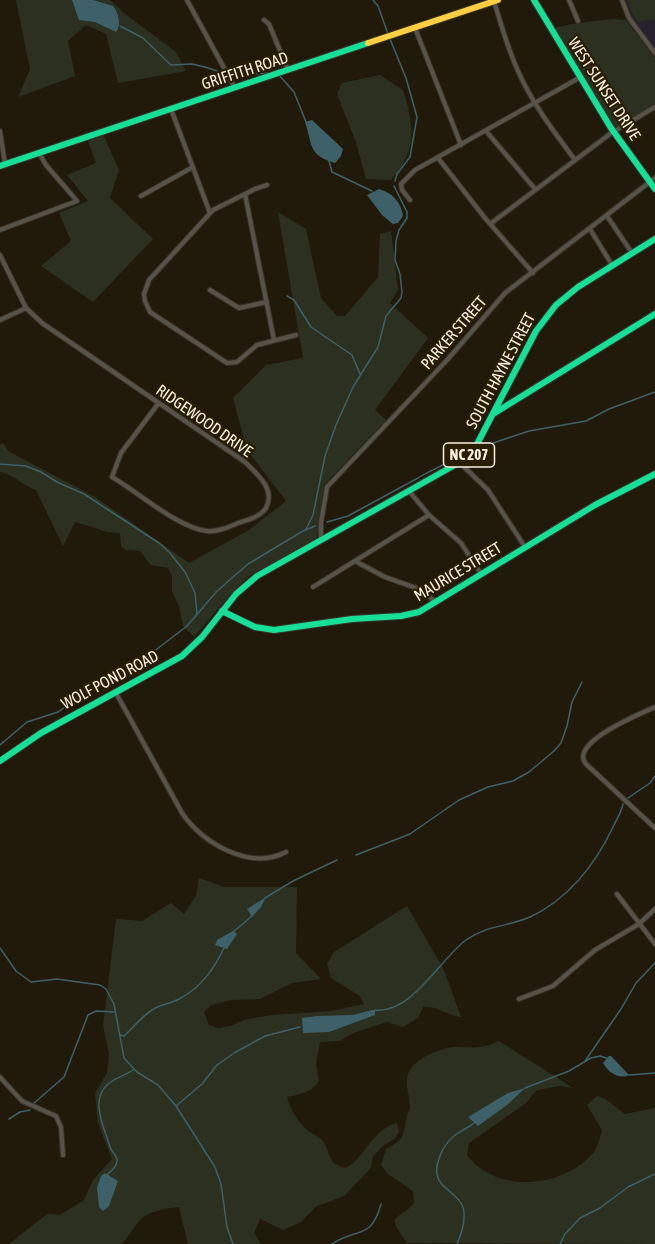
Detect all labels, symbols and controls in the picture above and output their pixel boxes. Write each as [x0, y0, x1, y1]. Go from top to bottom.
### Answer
street label: WEST SUNSET DRIVE [564, 34, 644, 144]
street label: GRIFFITH ROAD [199, 48, 291, 94]
street label: PARKER STREET [417, 293, 491, 373]
street label: SOUTH HAYNE STREET [462, 310, 540, 432]
street label: RIDGEWOOD DRIVE [152, 381, 256, 461]
road number: NC 207 [444, 443, 494, 467]
street label: MAURICE STREET [411, 538, 505, 606]
street label: WOLF POND ROAD [58, 646, 162, 714]

